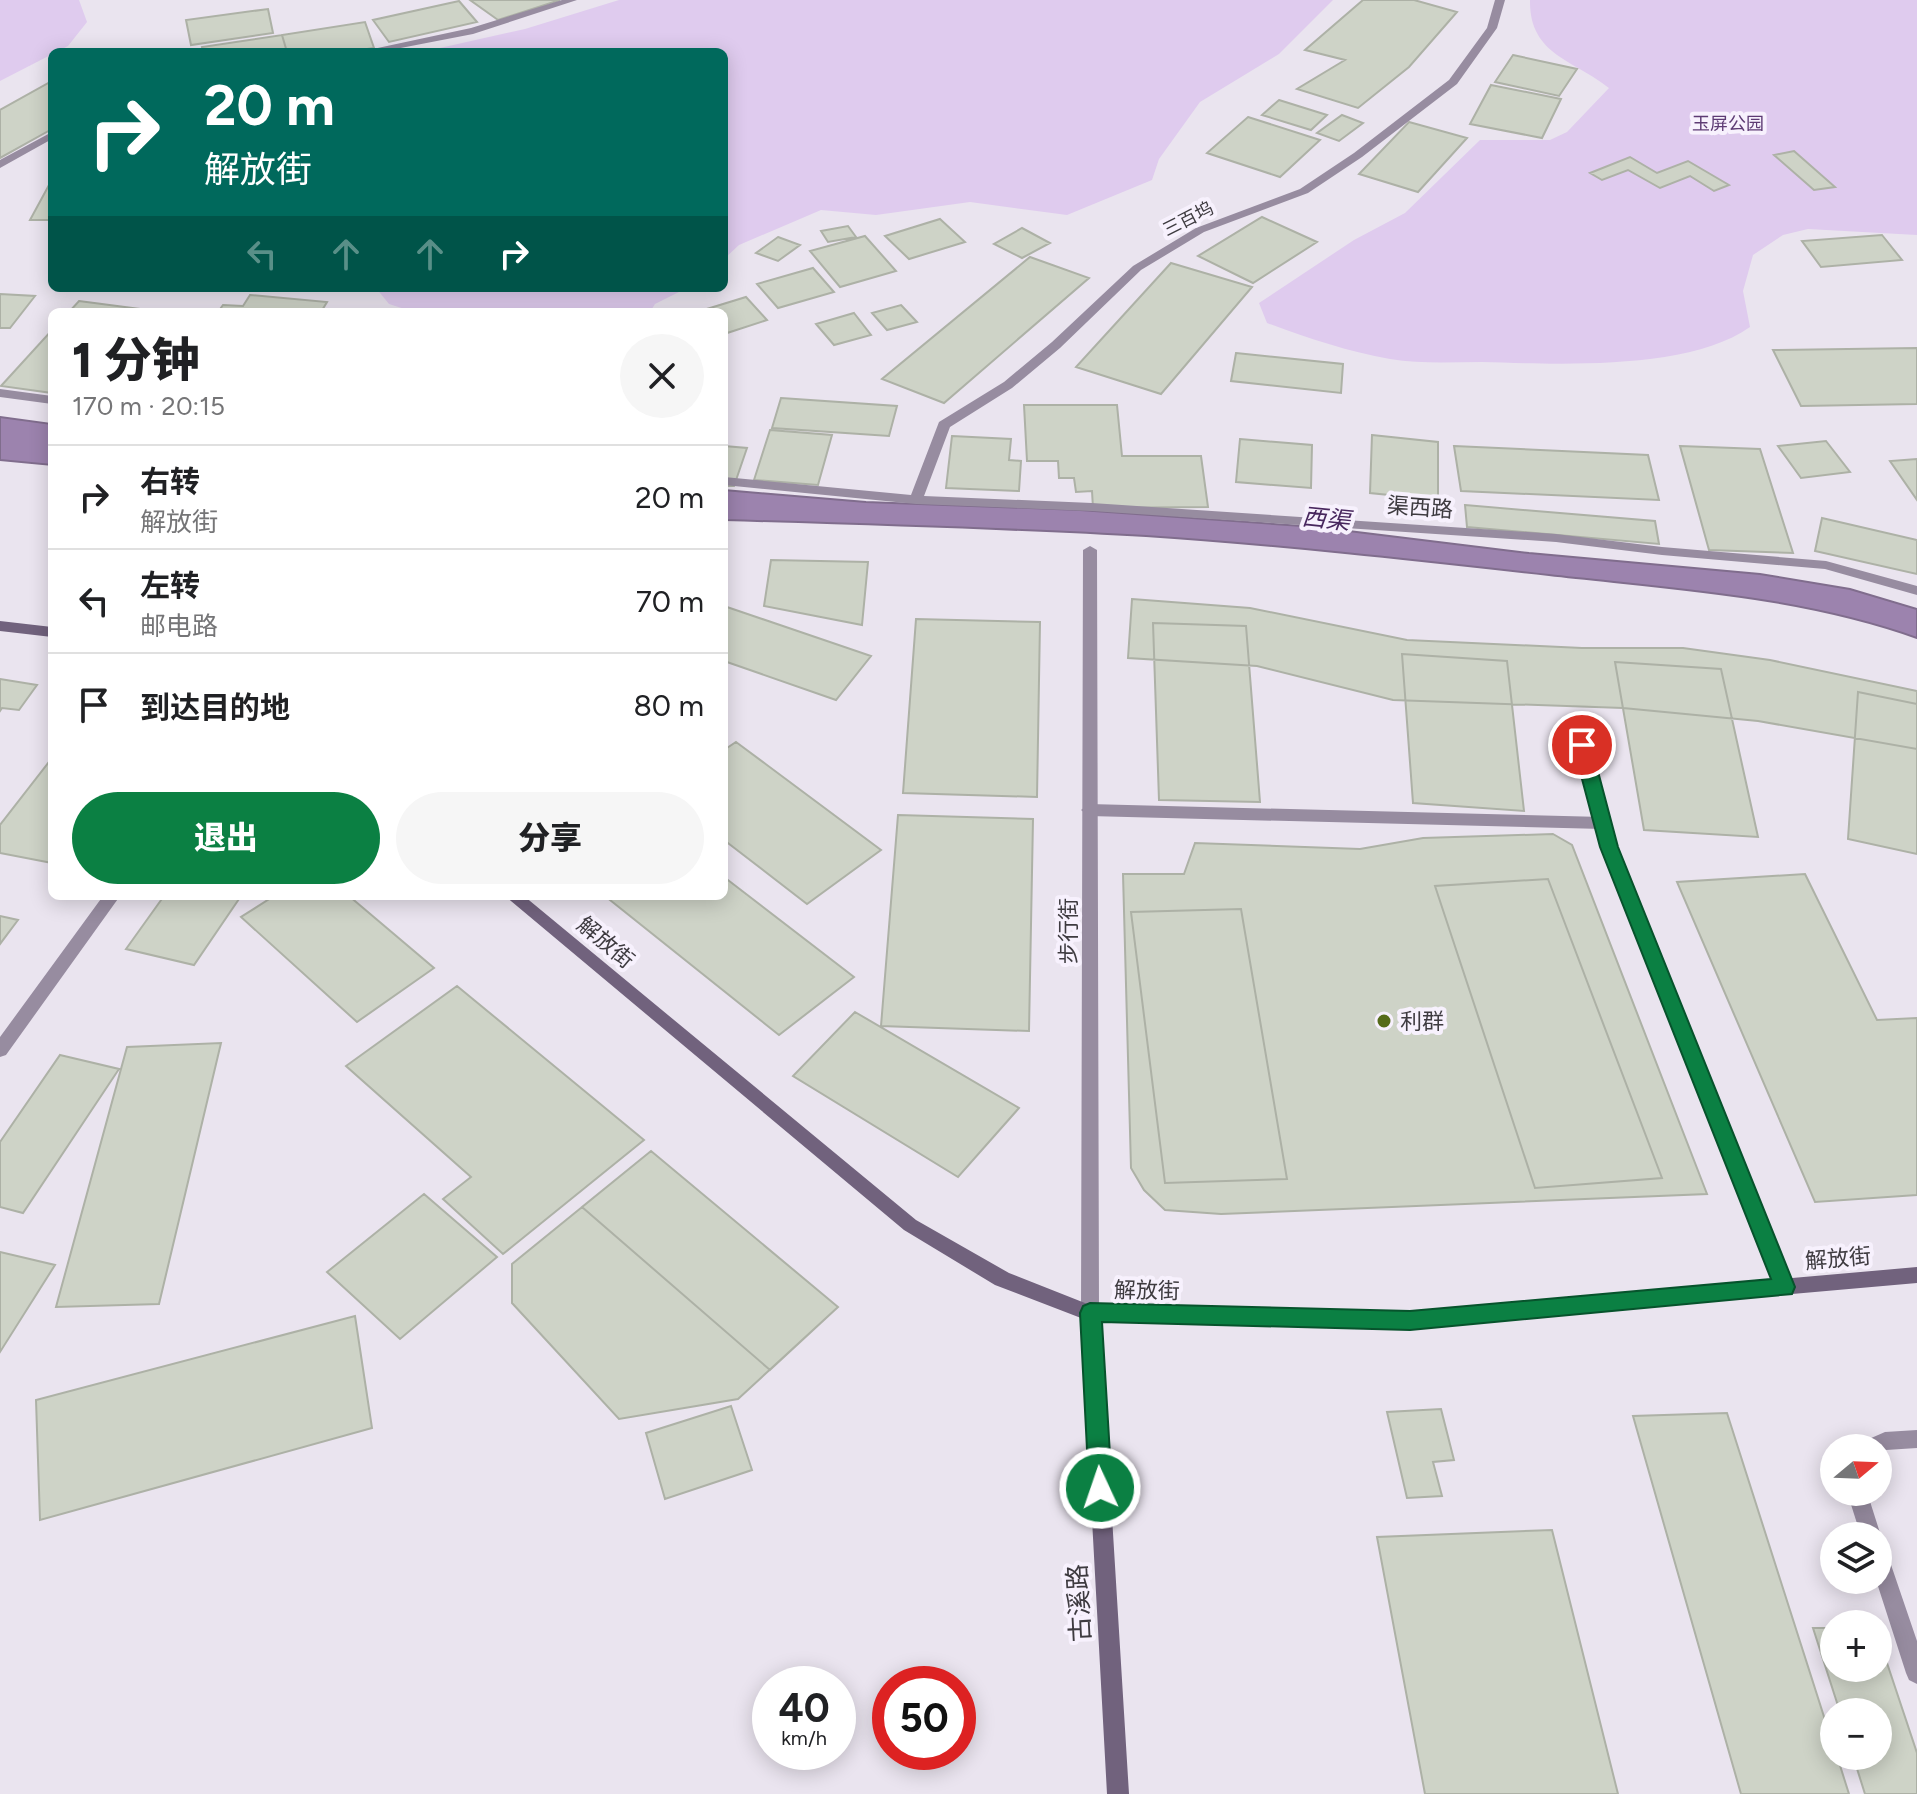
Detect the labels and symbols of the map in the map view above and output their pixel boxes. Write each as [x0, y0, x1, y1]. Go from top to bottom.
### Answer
park label: 玉屏公园 [1692, 113, 1764, 135]
street label: 三百坞 [1159, 197, 1217, 241]
street label: 渠西路 [1386, 492, 1454, 523]
water label: 西渠 [1301, 502, 1354, 536]
pin [1548, 711, 1616, 779]
street label: 步行街 [1055, 898, 1082, 964]
street label: 解放街 [572, 911, 640, 974]
place label: 利群 [1400, 1008, 1444, 1035]
marker: 利群 [1375, 1012, 1393, 1030]
street label: 解放街 [1804, 1242, 1872, 1275]
street label: 解放街 [1114, 1276, 1180, 1305]
north arrow [1820, 1434, 1892, 1506]
position arrow [1058, 1446, 1142, 1530]
street label: 古溪路 [1061, 1563, 1097, 1643]
speed limit sign: 50 [872, 1666, 976, 1770]

